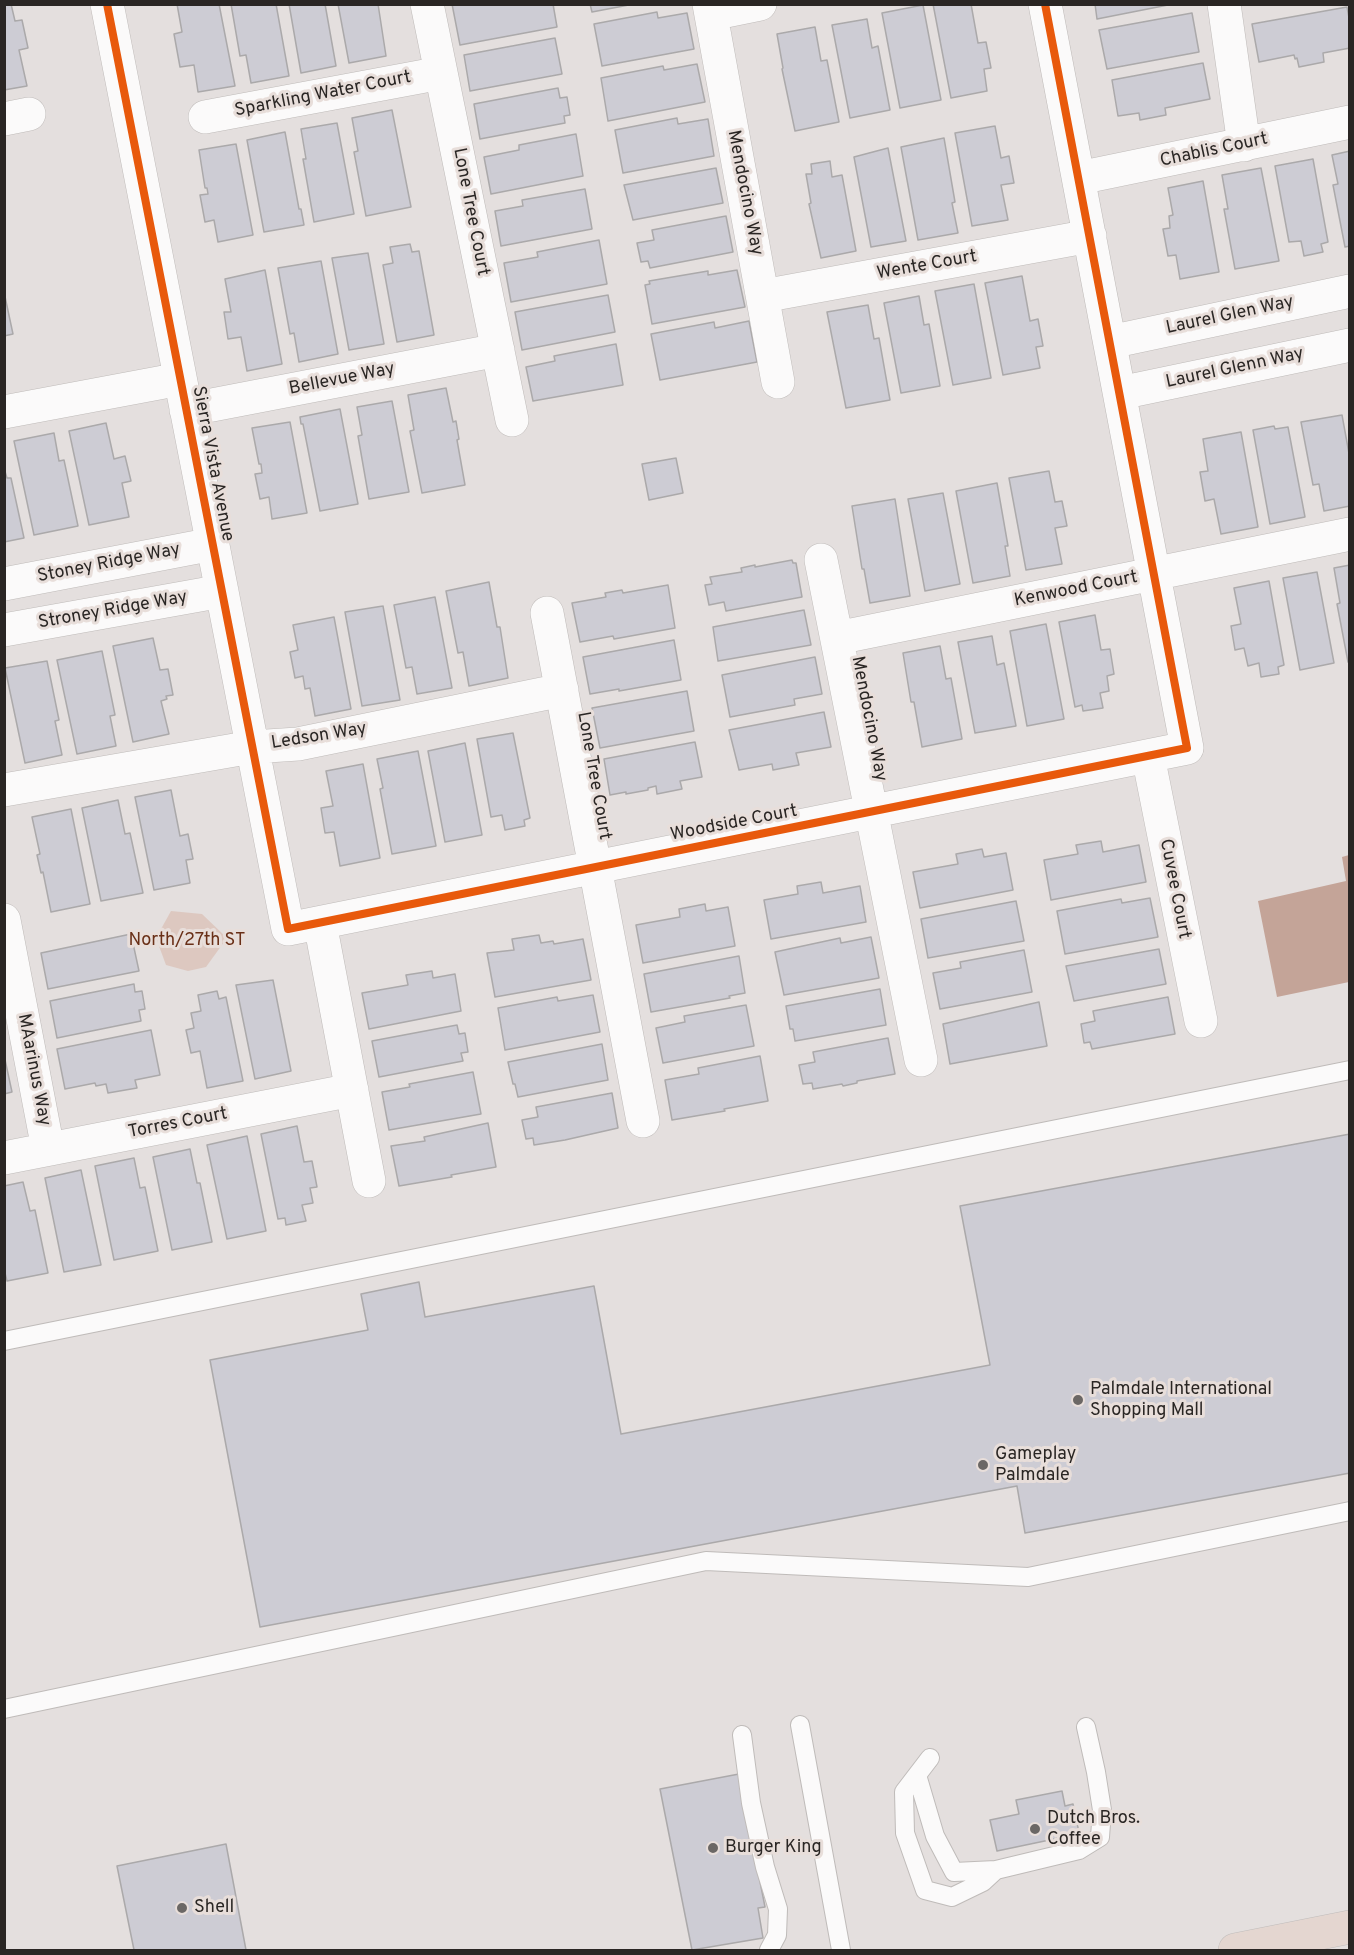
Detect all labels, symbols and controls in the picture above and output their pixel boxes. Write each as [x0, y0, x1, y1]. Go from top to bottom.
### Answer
street label: Sparkling Water Court [233, 67, 413, 123]
street label: Mendocino Way [721, 129, 767, 257]
street label: Chablis Court [1158, 129, 1270, 173]
street label: Lone Tree Court [447, 146, 493, 278]
street label: Wente Court [875, 247, 979, 285]
street label: Laurel Glen Way [1164, 292, 1296, 340]
street label: Laurel Glenn Way [1164, 344, 1306, 394]
street label: Bellevue Way [287, 359, 397, 401]
street label: Sierra Vista Avenue [186, 385, 238, 543]
street label: Stoney Ridge Way [36, 540, 182, 588]
street label: Kenwood Court [1013, 567, 1139, 613]
street label: Stroney Ridge Way [37, 587, 189, 635]
street label: Mendocino Way [845, 655, 891, 783]
street label: Lone Tree Court [571, 710, 615, 842]
street label: Ledson Way [270, 719, 368, 755]
street label: Woodside Court [669, 801, 799, 847]
street label: Cuvee Court [1154, 837, 1194, 941]
park label: North/27th ST [129, 930, 245, 952]
street label: MAarinus Way [12, 1012, 54, 1128]
street label: Torres Court [127, 1104, 229, 1144]
place label: Palmdale International Shopping Mall [1090, 1379, 1272, 1422]
marker: Palmdale International Shopping Mall [1071, 1393, 1085, 1407]
place label: Gameplay Palmdale [995, 1444, 1076, 1486]
marker: Gameplay Palmdale [976, 1458, 990, 1472]
place label: Dutch Bros. Coffee [1047, 1808, 1140, 1850]
marker: Dutch Bros. Coffee [1028, 1822, 1042, 1836]
place label: Burger King [725, 1837, 822, 1859]
marker: Burger King [706, 1841, 720, 1855]
place label: Shell [194, 1897, 234, 1919]
marker: Shell [175, 1901, 189, 1915]

